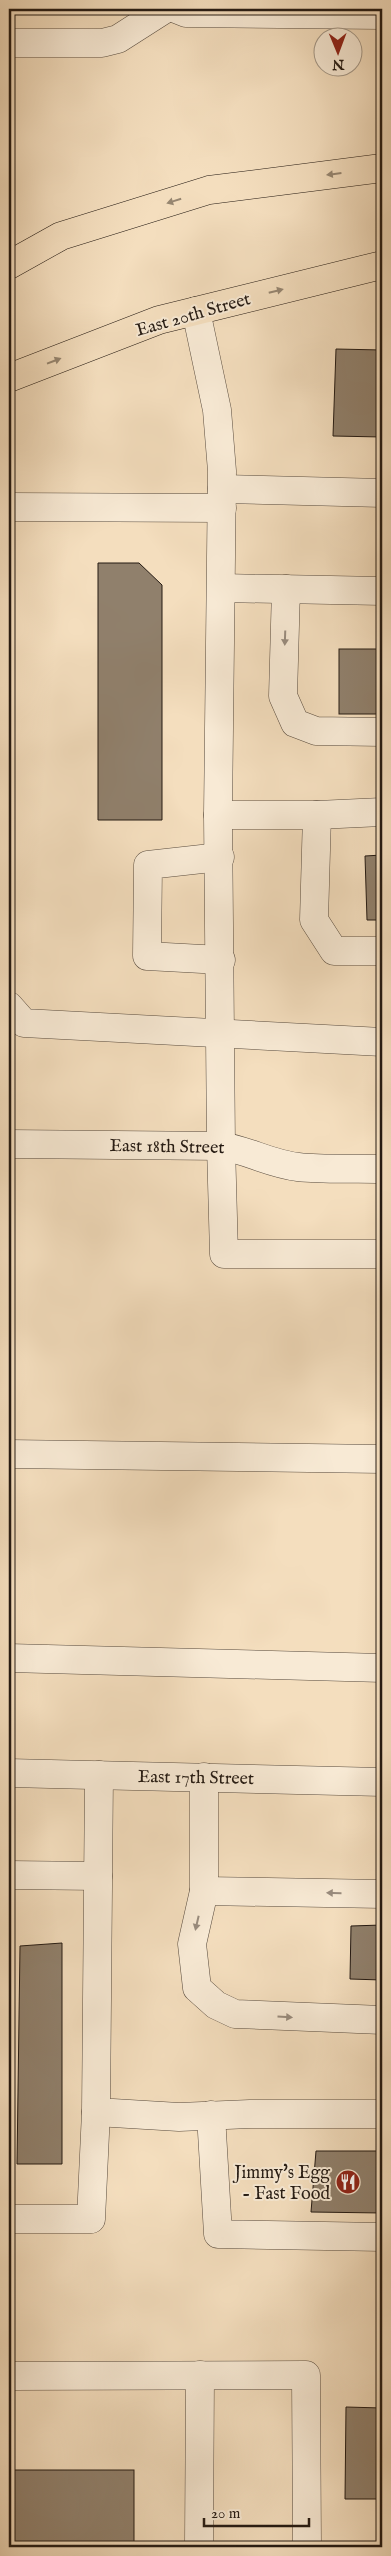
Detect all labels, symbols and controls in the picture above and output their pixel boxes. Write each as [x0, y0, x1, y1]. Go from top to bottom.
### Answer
north arrow [314, 28, 364, 78]
text: N [332, 55, 345, 73]
one-way arrow [326, 170, 342, 178]
one-way arrow [166, 197, 181, 205]
one-way arrow [268, 287, 283, 295]
street label: East 20th Street [133, 288, 253, 343]
one-way arrow [47, 357, 62, 365]
one-way arrow [280, 630, 288, 646]
street label: East 18th Street [109, 1135, 225, 1160]
street label: East 17th Street [138, 1766, 254, 1791]
one-way arrow [325, 1889, 341, 1897]
one-way arrow [193, 1916, 201, 1931]
one-way arrow [278, 2013, 294, 2021]
place label: Jimmy's Egg - Fast Food [232, 2162, 330, 2206]
restaurant icon: Jimmy's Egg - Fast Food [335, 2169, 361, 2195]
scale bar [204, 2496, 308, 2528]
text: 20 m [211, 2504, 241, 2523]

